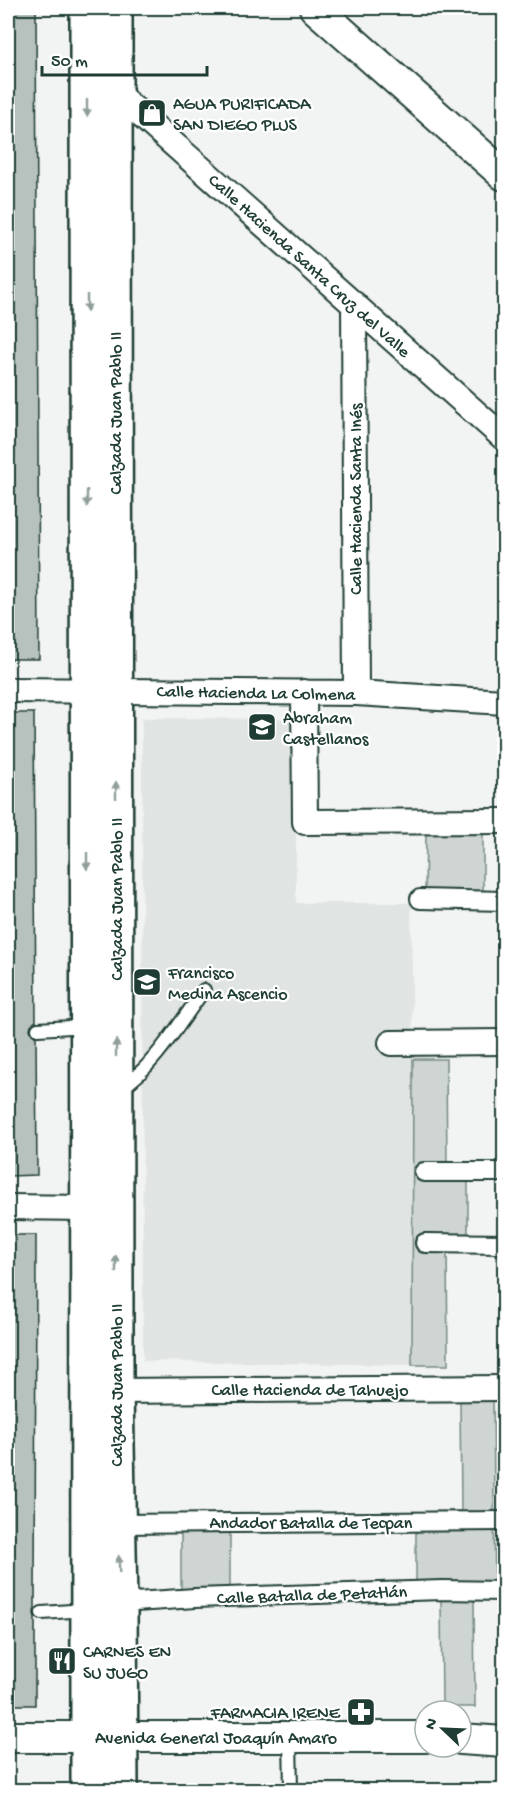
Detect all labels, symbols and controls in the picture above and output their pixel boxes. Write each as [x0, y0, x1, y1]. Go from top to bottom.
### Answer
scale bar [42, 39, 207, 77]
text: 50 m [51, 52, 88, 73]
place label: AGUA PURIFICADA SAN DIEGO PLUS [173, 95, 312, 137]
shop icon: AGUA PURIFICADA SAN DIEGO PLUS [136, 97, 168, 129]
one-way arrow [82, 98, 92, 117]
street label: Calle Hacienda Santa Cruz del Valle [203, 170, 414, 364]
one-way arrow [82, 293, 92, 312]
street label: Calzada Juan Pablo II [107, 332, 128, 494]
street label: Calle Hacienda Santa Inés [347, 402, 368, 595]
one-way arrow [82, 488, 92, 507]
street label: Calle Hacienda La Colmena [156, 682, 356, 707]
place label: Abraham Castellanos [283, 709, 370, 751]
school or university icon: Abraham Castellanos [246, 711, 278, 743]
one-way arrow [111, 781, 121, 800]
street label: Calzada Juan Pablo II [108, 818, 129, 980]
one-way arrow [82, 851, 92, 870]
place label: Francisco Medina Ascencio [167, 964, 288, 1006]
school or university icon: Francisco Medina Ascencio [131, 966, 163, 998]
one-way arrow [111, 1039, 121, 1058]
one-way arrow [111, 1255, 121, 1274]
street label: Calzada Juan Pablo II [108, 1304, 129, 1466]
street label: Calle Hacienda de Tahuejo [211, 1381, 409, 1402]
street label: Andador Batalla de Tecpan [210, 1514, 413, 1535]
one-way arrow [114, 1555, 124, 1574]
street label: Calle Batalla de Petatlán [217, 1583, 408, 1610]
place label: CARNES EN SU JUGO [83, 1643, 171, 1685]
restaurant icon: CARNES EN SU JUGO [46, 1645, 78, 1677]
pharmacy icon: FARMACIA IRENE [345, 1696, 377, 1728]
north arrow [413, 1699, 473, 1759]
place label: FARMACIA IRENE [210, 1704, 341, 1725]
text: N [422, 1715, 443, 1733]
street label: Avenida General Joaquín Amaro [95, 1729, 337, 1750]

